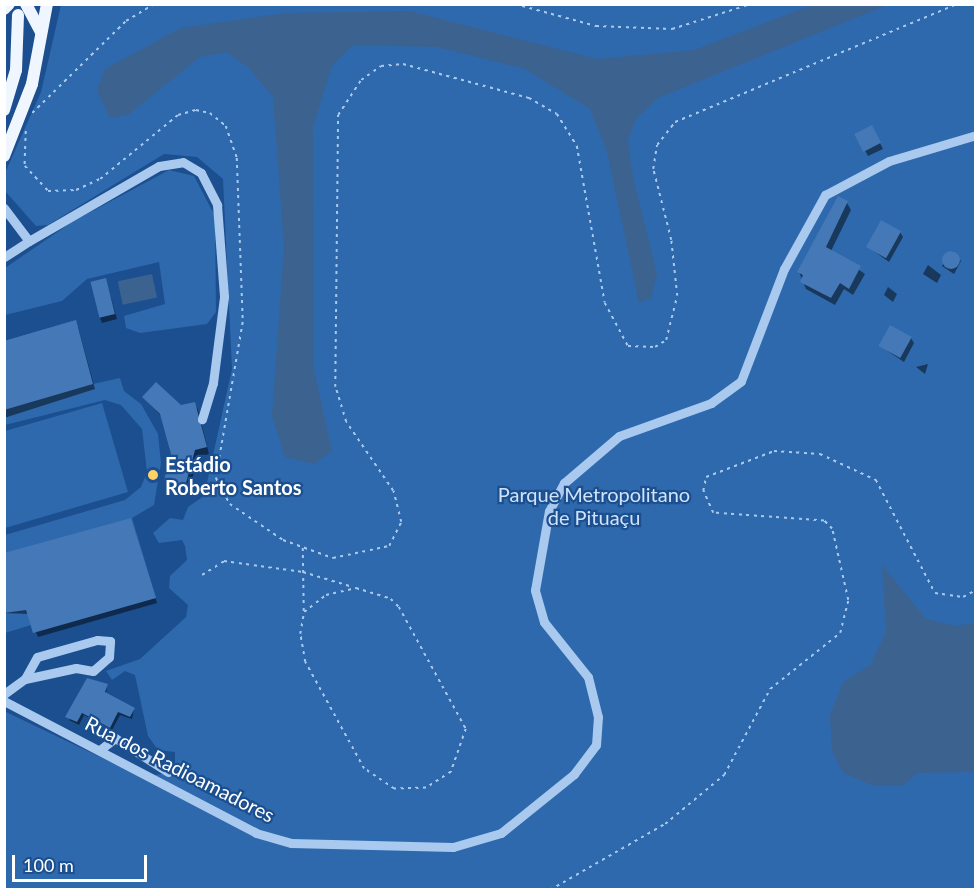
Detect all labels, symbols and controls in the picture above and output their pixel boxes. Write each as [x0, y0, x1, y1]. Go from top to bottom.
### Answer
place label: Estádio Roberto Santos [165, 452, 302, 499]
marker: Estádio Roberto Santos [146, 468, 160, 482]
park label: Parque Metropolitano de Pituaçu [498, 482, 690, 529]
street label: Rua dos Radioamadores [81, 711, 279, 827]
scale bar [15, 843, 150, 881]
text: 100 m [23, 854, 74, 876]

